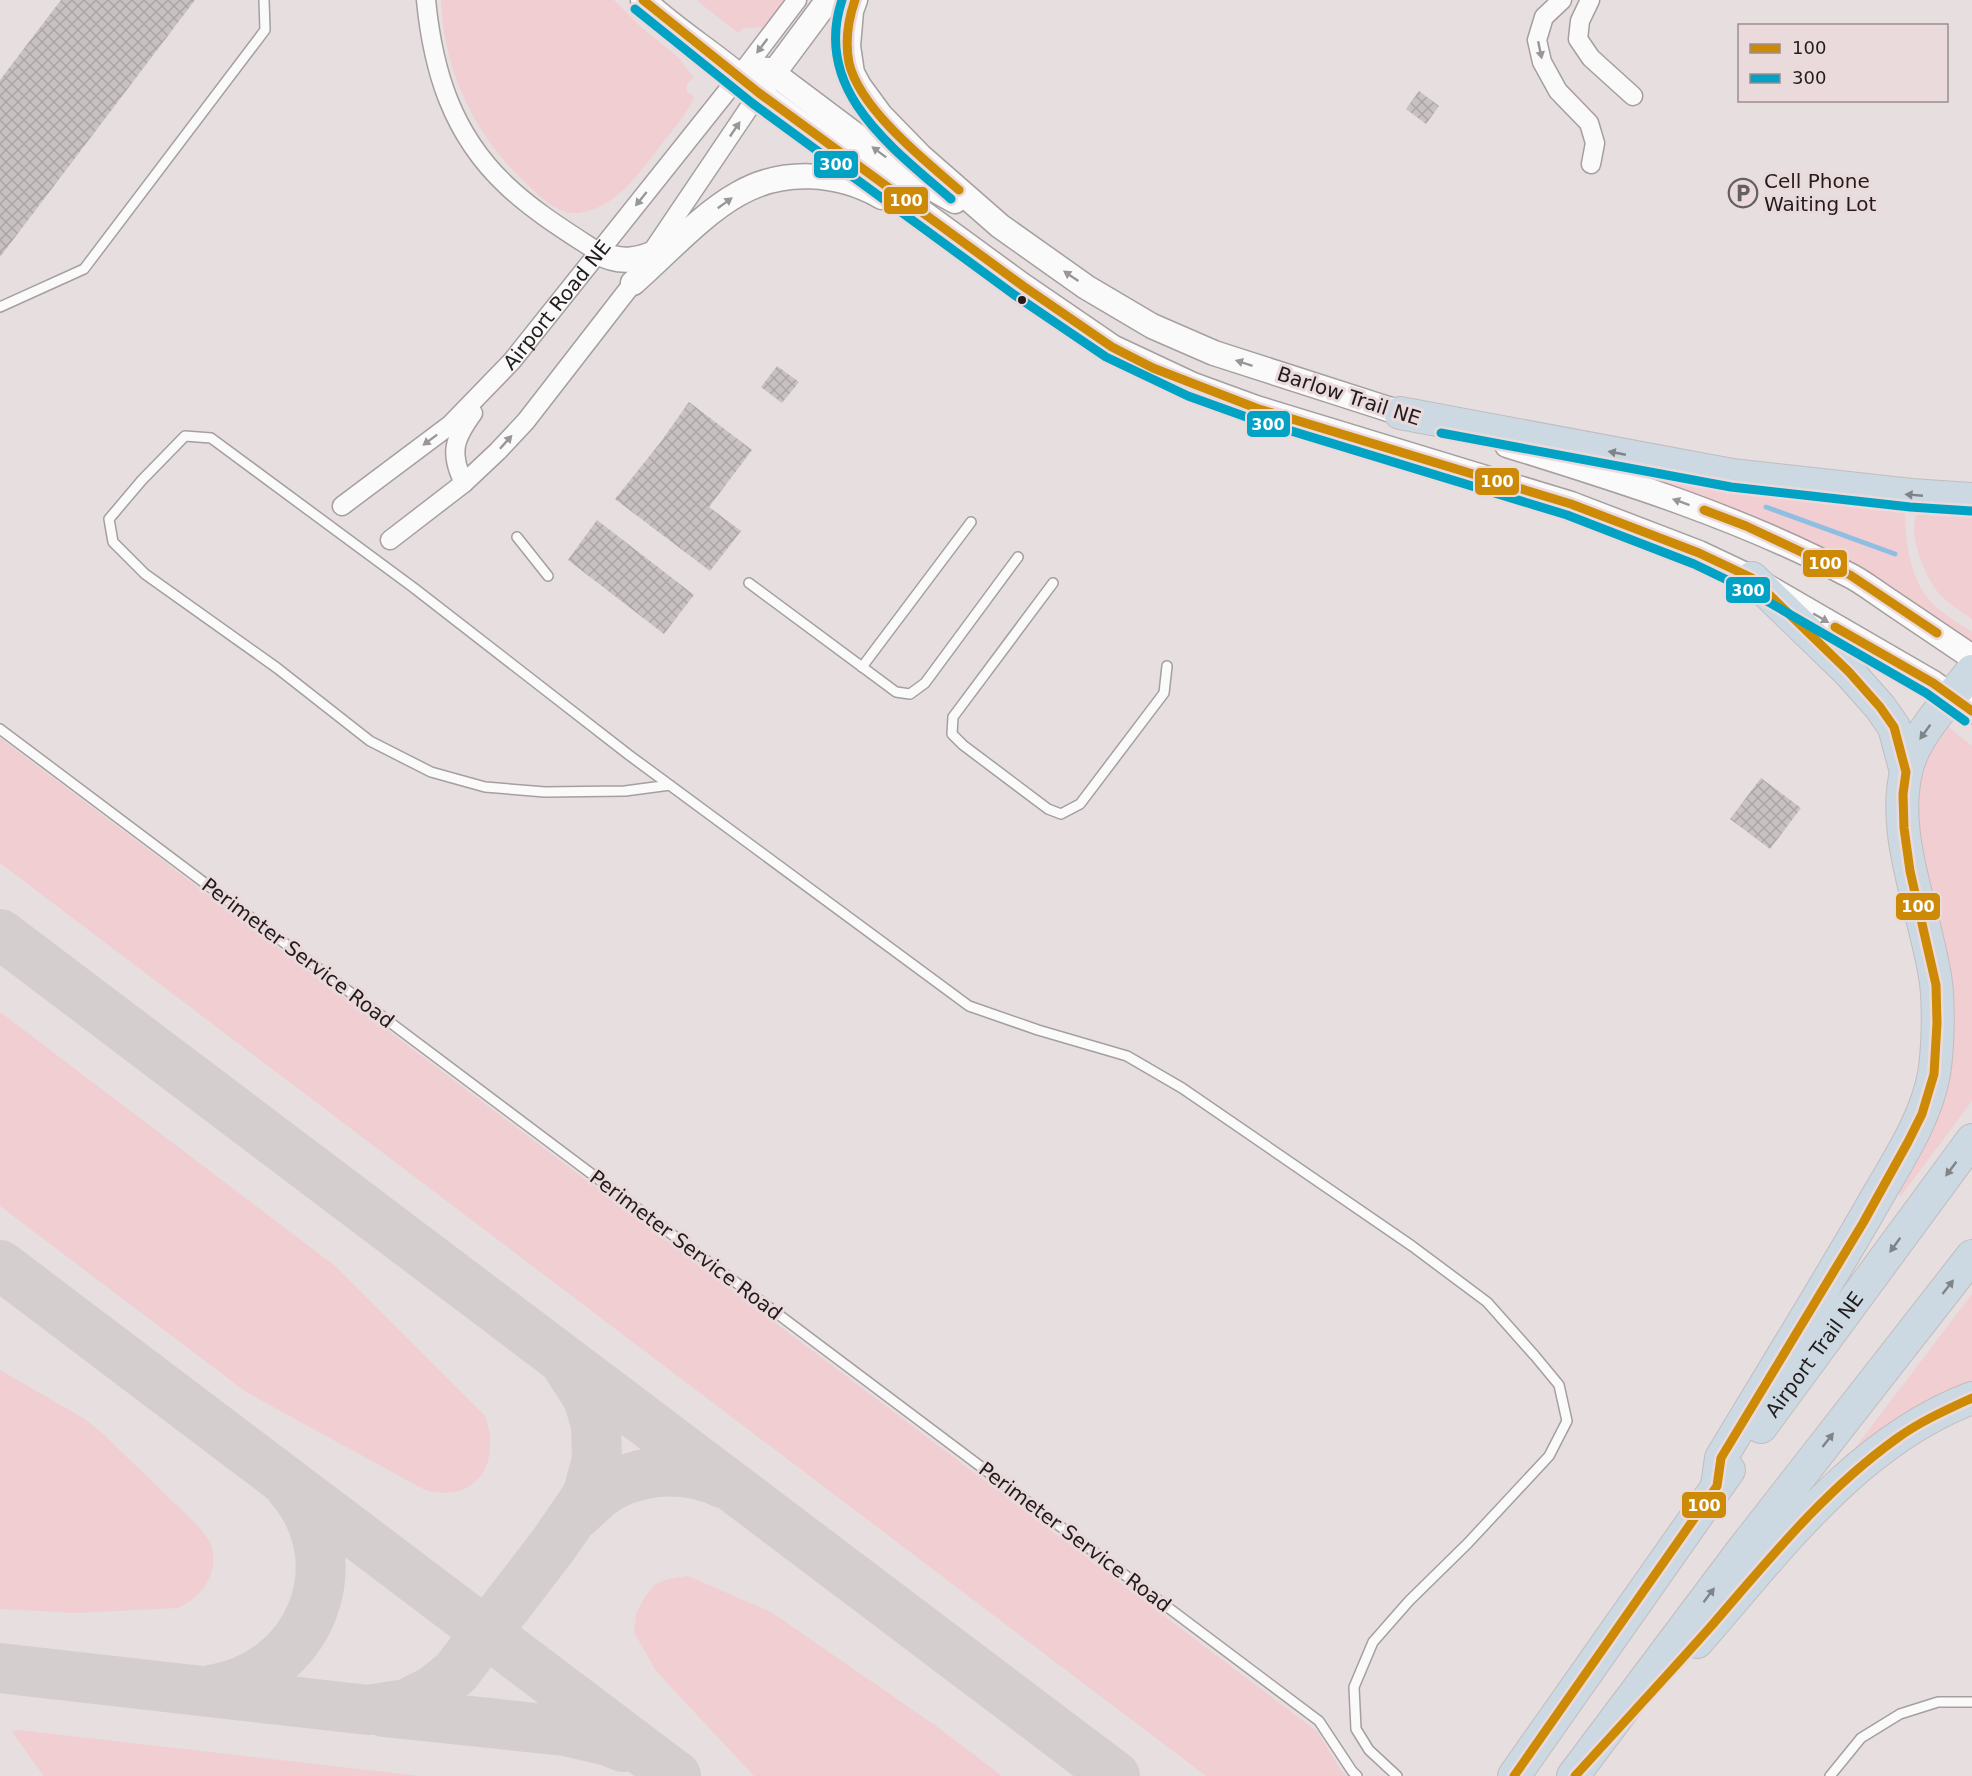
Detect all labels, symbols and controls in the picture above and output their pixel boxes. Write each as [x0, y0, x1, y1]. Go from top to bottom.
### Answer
legend [1738, 24, 1948, 102]
text: 100 [1792, 37, 1826, 58]
one-way arrow [756, 39, 768, 54]
one-way arrow [1536, 41, 1545, 60]
text: 300 [1792, 67, 1826, 88]
one-way arrow [729, 121, 740, 137]
one-way arrow [871, 146, 886, 158]
line badge: 300 [813, 150, 859, 179]
text: 300 [819, 155, 853, 174]
place label: Cell Phone Waiting Lot [1764, 169, 1876, 216]
parking icon: Cell Phone Waiting Lot [1727, 177, 1759, 209]
line badge: 100 [883, 186, 929, 215]
one-way arrow [634, 191, 647, 207]
text: 100 [889, 191, 923, 210]
one-way arrow [716, 197, 732, 209]
street label: Airport Road NE [498, 235, 616, 375]
one-way arrow [1063, 270, 1079, 282]
unlabelled marker [1016, 294, 1028, 306]
one-way arrow [1235, 358, 1253, 367]
street label: Barlow Trail NE [1274, 361, 1424, 431]
line badge: 300 [1246, 410, 1291, 438]
text: 300 [1251, 415, 1285, 434]
one-way arrow [422, 434, 438, 446]
one-way arrow [499, 435, 513, 449]
one-way arrow [1607, 448, 1626, 457]
line badge: 100 [1474, 467, 1520, 496]
text: 100 [1480, 472, 1514, 491]
one-way arrow [1904, 490, 1923, 500]
one-way arrow [1672, 496, 1690, 506]
line badge: 100 [1802, 549, 1848, 578]
text: 100 [1808, 554, 1842, 573]
line badge: 300 [1725, 576, 1771, 604]
text: 300 [1731, 581, 1765, 600]
one-way arrow [1813, 613, 1829, 624]
one-way arrow [1919, 723, 1931, 739]
street label: Perimeter Service Road [197, 873, 399, 1033]
line badge: 100 [1895, 892, 1941, 921]
text: 100 [1901, 897, 1935, 916]
one-way arrow [1944, 1161, 1957, 1177]
street label: Perimeter Service Road [585, 1165, 787, 1325]
one-way arrow [1889, 1236, 1901, 1252]
one-way arrow [1942, 1279, 1954, 1294]
street label: Airport Trail NE [1760, 1287, 1868, 1422]
one-way arrow [1822, 1432, 1835, 1448]
street label: Perimeter Service Road [974, 1457, 1176, 1617]
line badge: 100 [1681, 1491, 1727, 1519]
text: 100 [1687, 1496, 1721, 1515]
one-way arrow [1703, 1587, 1715, 1603]

